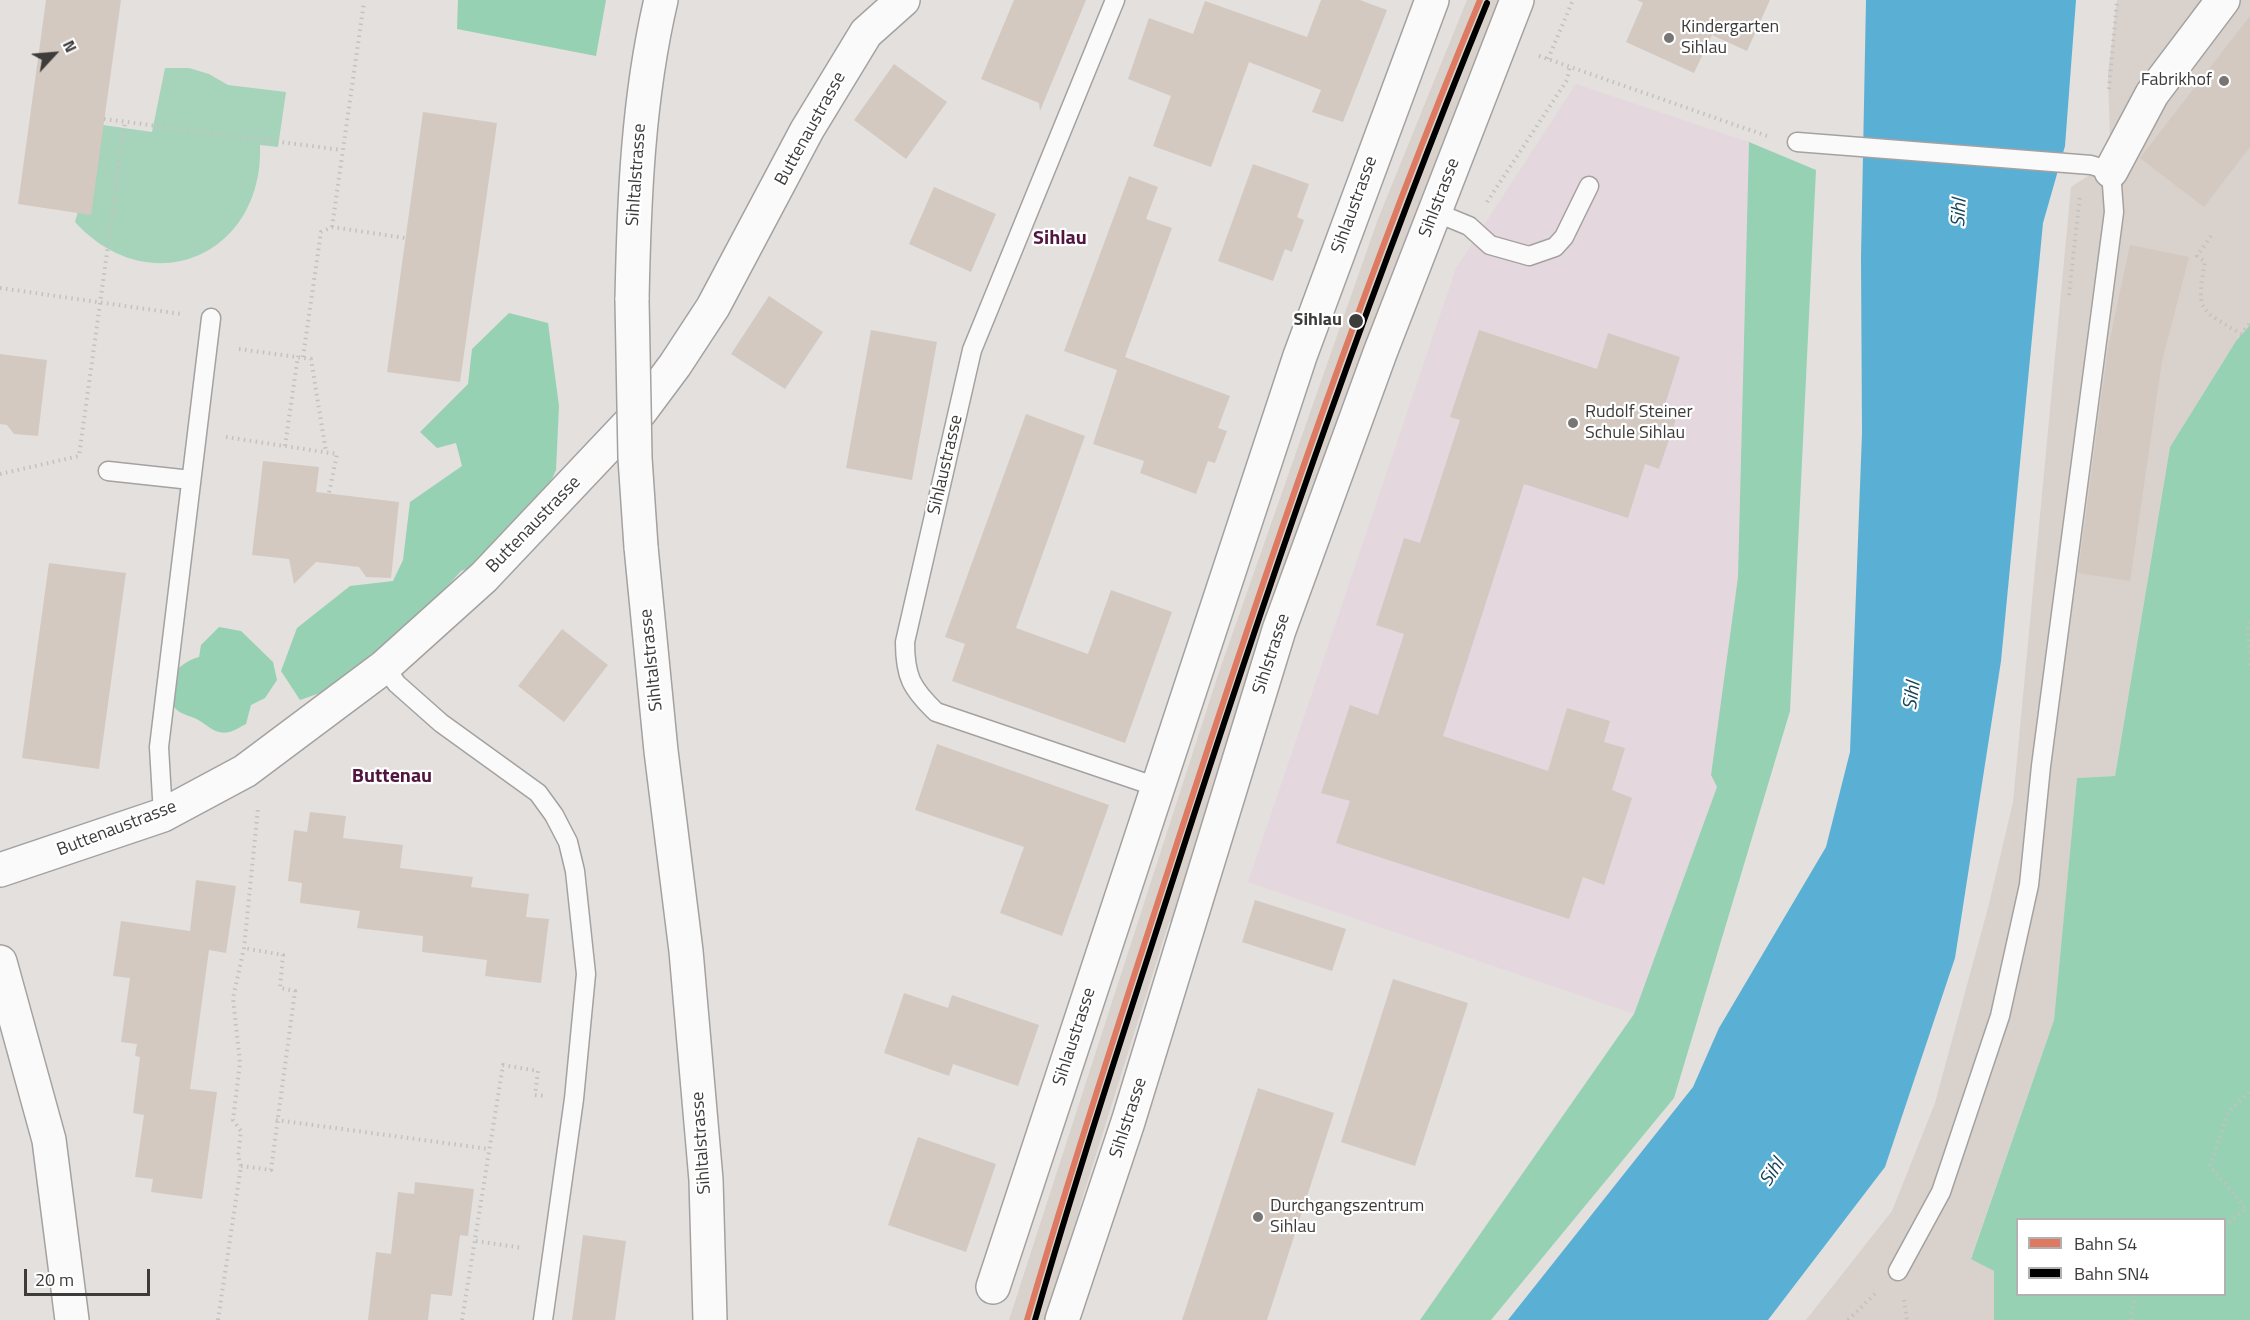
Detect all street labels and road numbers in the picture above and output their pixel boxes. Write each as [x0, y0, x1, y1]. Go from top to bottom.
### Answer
street label: Buttenaustrasse [771, 68, 851, 190]
street label: Sihltalstrasse [623, 123, 651, 227]
street label: Sihlaustrasse [1327, 153, 1383, 257]
street label: Sihlstrasse [1415, 155, 1465, 241]
street label: Sihlaustrasse [924, 413, 968, 517]
street label: Buttenaustrasse [482, 472, 586, 578]
street label: Sihltalstrasse [636, 608, 668, 712]
street label: Sihlstrasse [1249, 611, 1295, 697]
street label: Buttenaustrasse [54, 796, 180, 862]
street label: Sihlaustrasse [1049, 985, 1101, 1089]
street label: Sihlstrasse [1106, 1075, 1152, 1161]
street label: Sihltalstrasse [688, 1091, 716, 1195]

